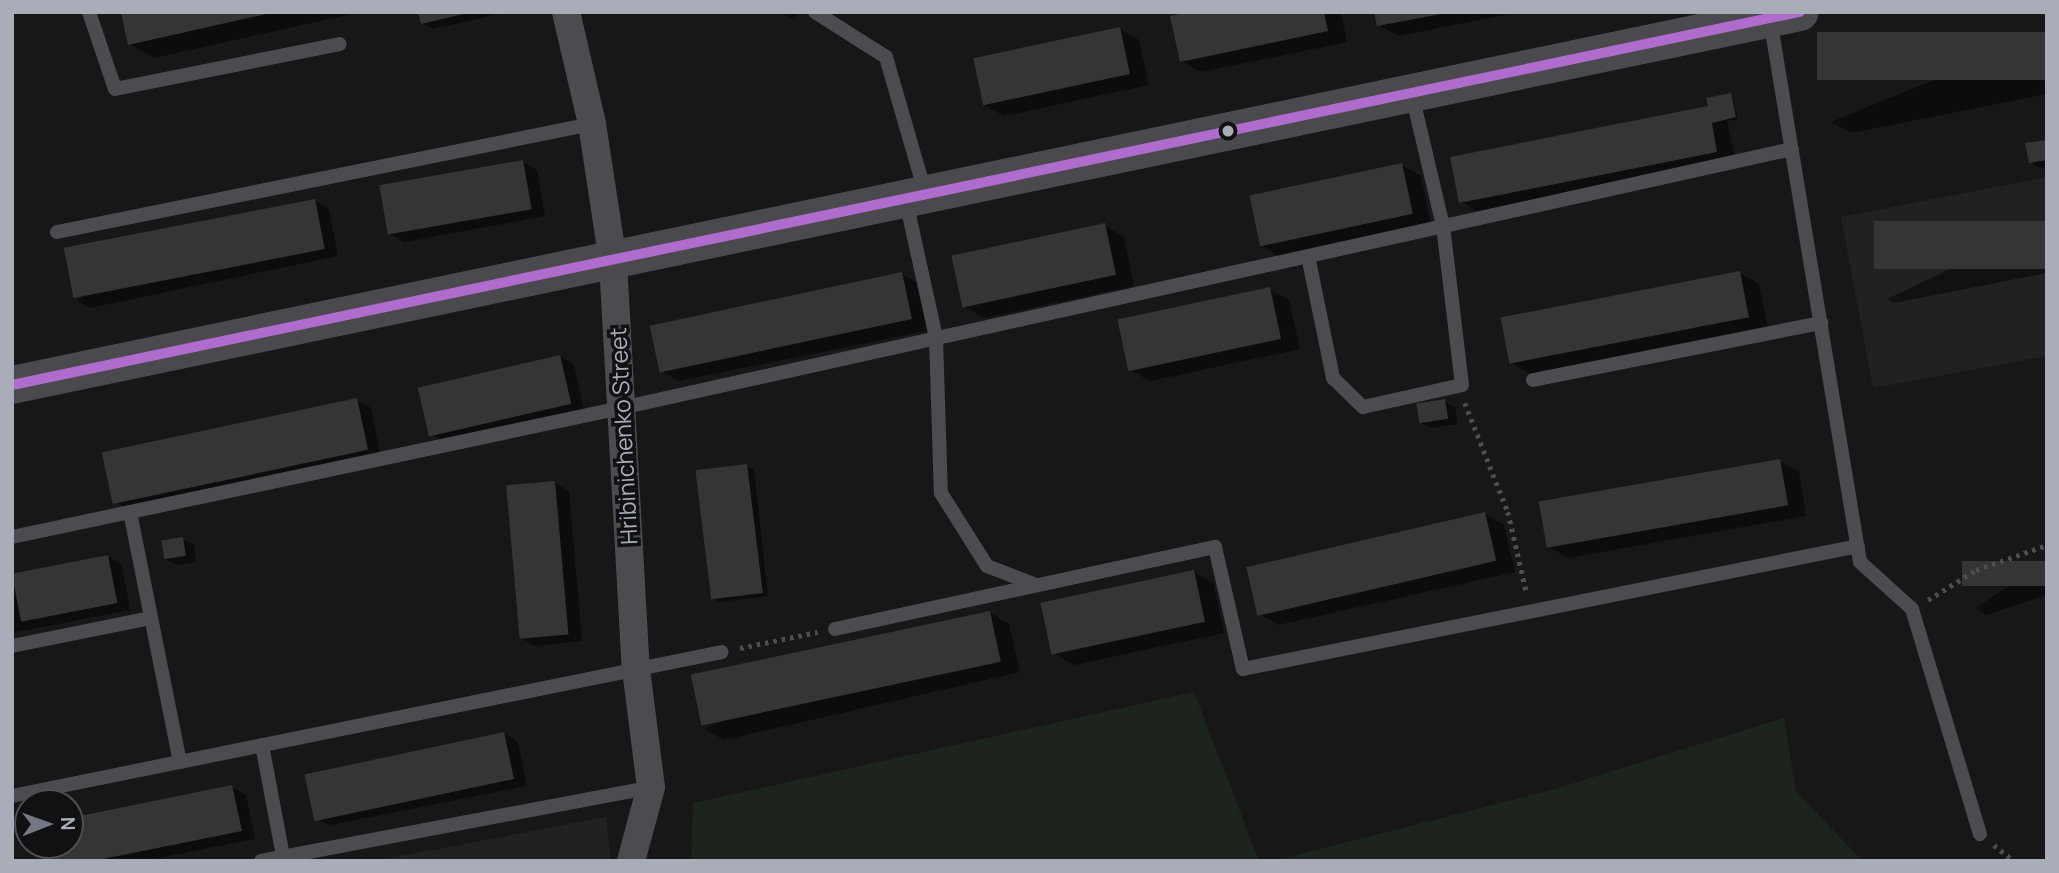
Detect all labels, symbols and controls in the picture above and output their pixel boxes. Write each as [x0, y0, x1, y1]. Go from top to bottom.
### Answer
unlabelled marker [1221, 124, 1235, 138]
street label: Hribinichenko Street [604, 327, 642, 545]
north arrow [14, 789, 84, 859]
text: N [55, 817, 81, 831]

